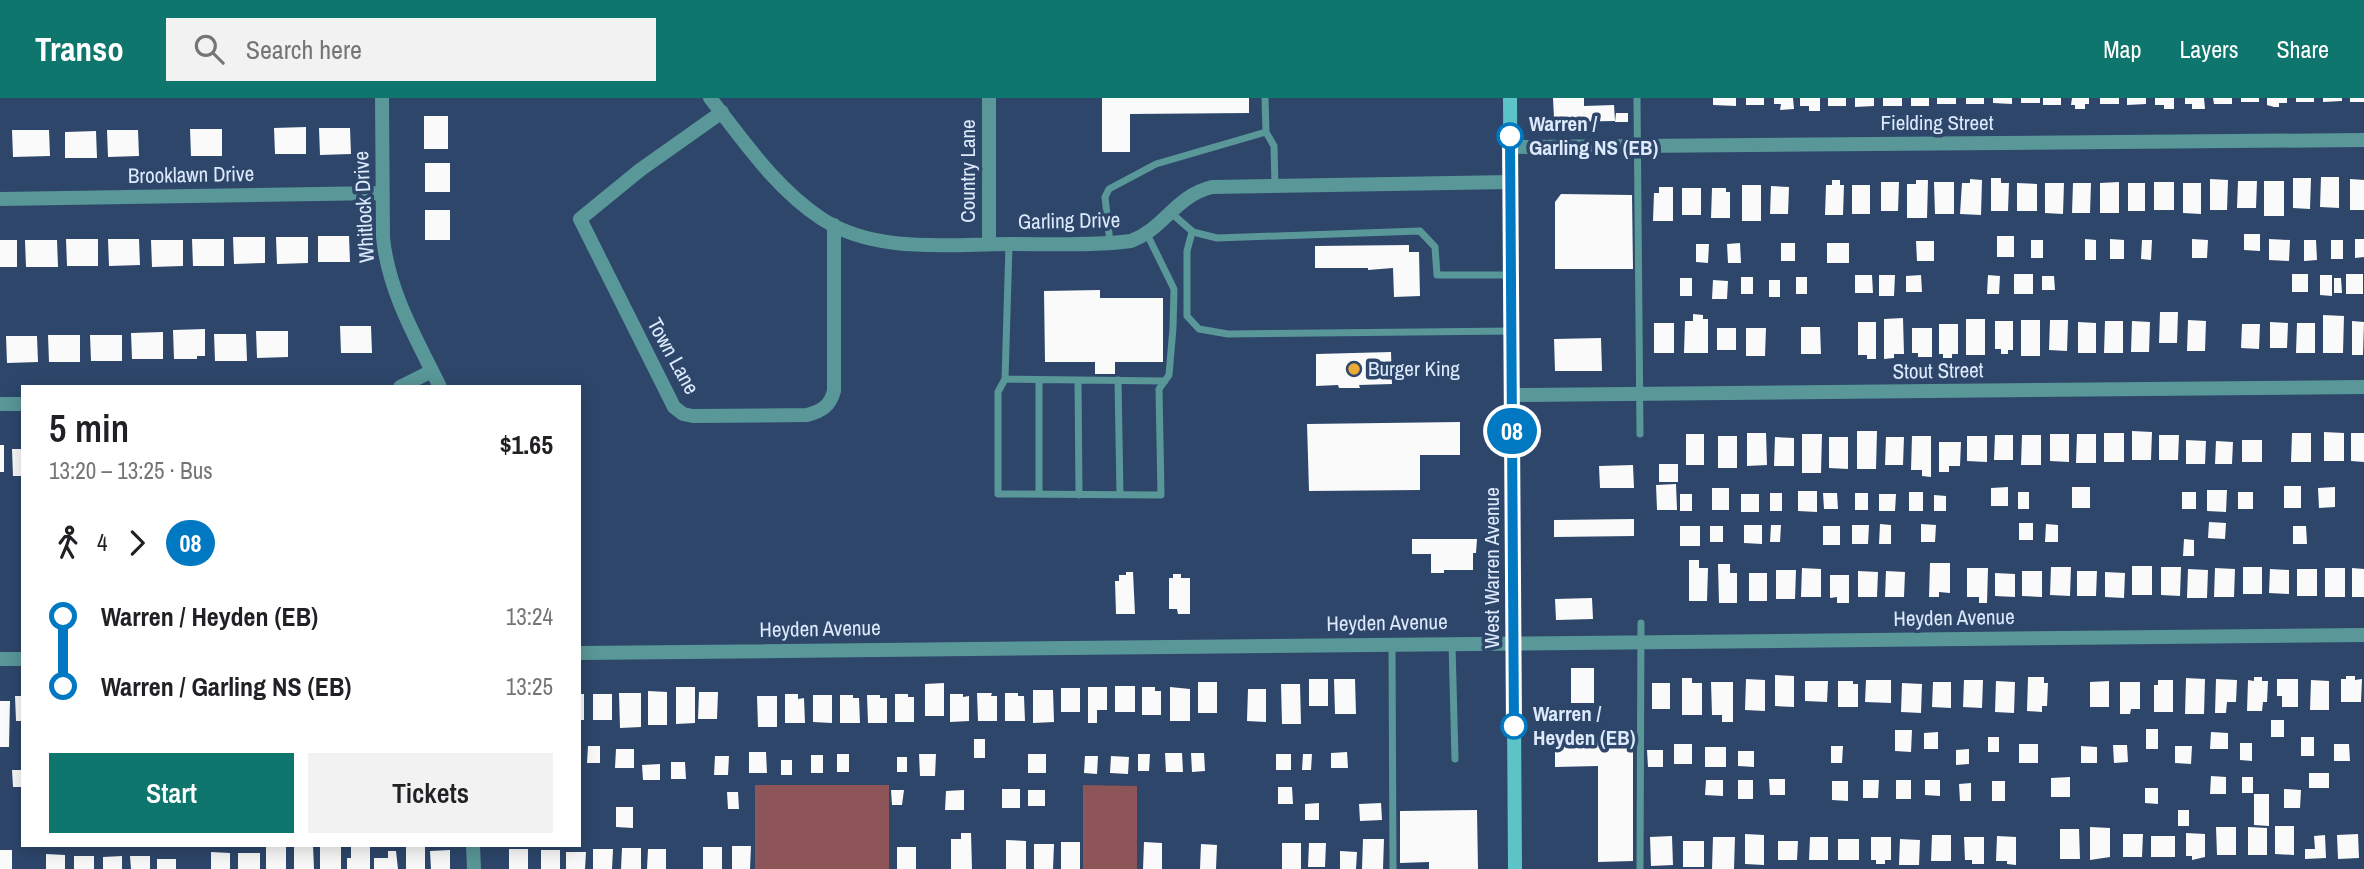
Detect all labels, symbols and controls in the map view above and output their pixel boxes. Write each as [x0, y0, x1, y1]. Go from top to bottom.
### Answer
search box [166, 18, 656, 81]
text: Transo [35, 27, 124, 71]
icon: search [190, 30, 228, 68]
text: Search here [246, 32, 362, 67]
text: Map [2103, 33, 2141, 65]
text: Layers [2179, 33, 2238, 65]
text: Share [2276, 33, 2329, 65]
street label: Fielding Street [1881, 108, 1994, 137]
place label: Warren / Garling NS (EB) [1529, 109, 1658, 162]
street label: Country Lane [953, 119, 982, 223]
marker: Warren / Garling NS (EB) [1497, 123, 1523, 149]
street label: Whitlock Drive [346, 150, 381, 264]
street label: Brooklawn Drive [128, 159, 254, 190]
street label: Garling Drive [1018, 205, 1120, 236]
street label: Town Lane [641, 312, 706, 399]
place label: Burger King [1368, 354, 1460, 383]
street label: Stout Street [1892, 355, 1984, 386]
marker: Burger King [1346, 361, 1362, 377]
text: 5 min [49, 403, 129, 454]
line badge: 08 [1480, 408, 1544, 454]
text: 08 [1501, 415, 1523, 447]
text: $1.65 [500, 427, 553, 462]
text: 13:20 – 13:25 · Bus [49, 455, 213, 486]
street label: West Warren Avenue [1477, 487, 1506, 649]
icon: walk [49, 524, 87, 562]
icon: forward [118, 524, 156, 562]
text: 4 [97, 527, 108, 558]
text: 08 [180, 527, 201, 559]
text: Warren / Heyden (EB) [101, 599, 318, 634]
text: 13:24 [506, 601, 553, 632]
street label: Heyden Avenue [1893, 602, 2015, 633]
street label: Heyden Avenue [1326, 607, 1448, 638]
street label: Heyden Avenue [759, 613, 881, 644]
text: Warren / Garling NS (EB) [101, 669, 351, 704]
text: 13:25 [506, 671, 553, 702]
place label: Warren / Heyden (EB) [1533, 699, 1636, 752]
marker: Warren / Heyden (EB) [1501, 713, 1527, 739]
button: Start [49, 753, 294, 833]
button: Tickets [308, 753, 553, 833]

